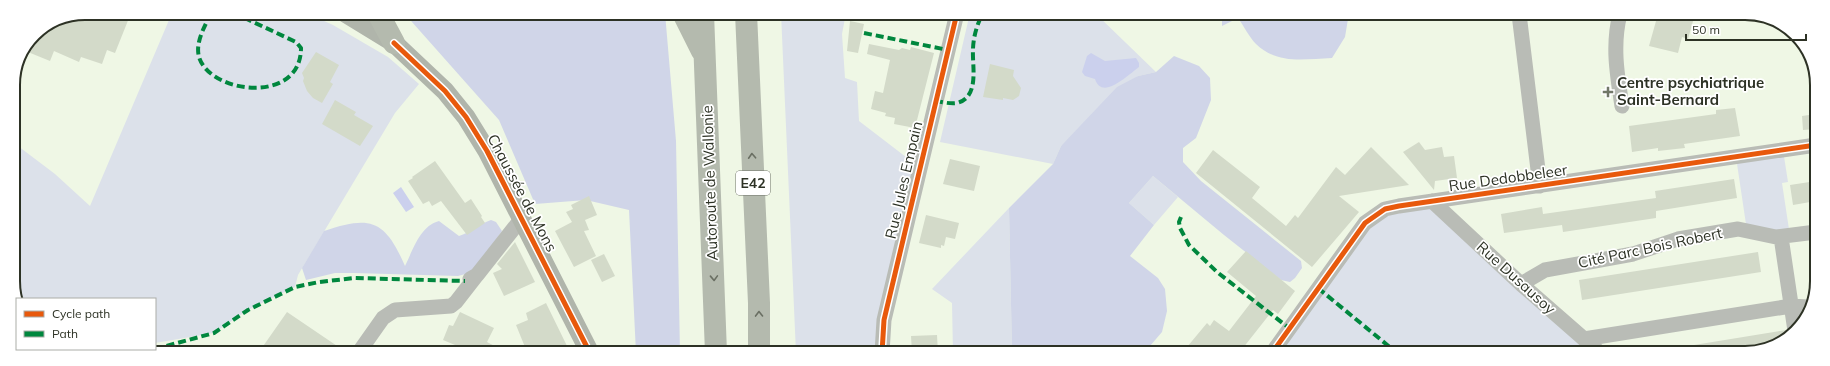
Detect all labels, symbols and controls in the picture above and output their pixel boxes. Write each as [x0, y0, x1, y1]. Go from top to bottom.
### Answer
scale bar [1686, 16, 1806, 42]
text: 50 m [1692, 22, 1720, 37]
place label: Centre psychiatrique Saint-Bernard [1617, 73, 1764, 109]
marker: Centre psychiatrique Saint-Bernard [1602, 86, 1614, 98]
street label: Autoroute de Wallonie [697, 105, 722, 261]
street label: Rue Jules Empain [881, 119, 926, 241]
street label: Chaussée de Mons [483, 131, 561, 255]
one-way arrow [748, 153, 757, 159]
street label: Rue Dedobbeleer [1447, 160, 1569, 195]
road number: E42 [736, 171, 770, 195]
street label: Cité Parc Bois Robert [1576, 223, 1724, 272]
street label: Rue Dusausoy [1473, 237, 1560, 318]
one-way arrow [710, 275, 718, 281]
legend [16, 298, 156, 350]
text: Cycle path [52, 306, 110, 321]
one-way arrow [755, 311, 763, 317]
text: Path [52, 326, 78, 341]

